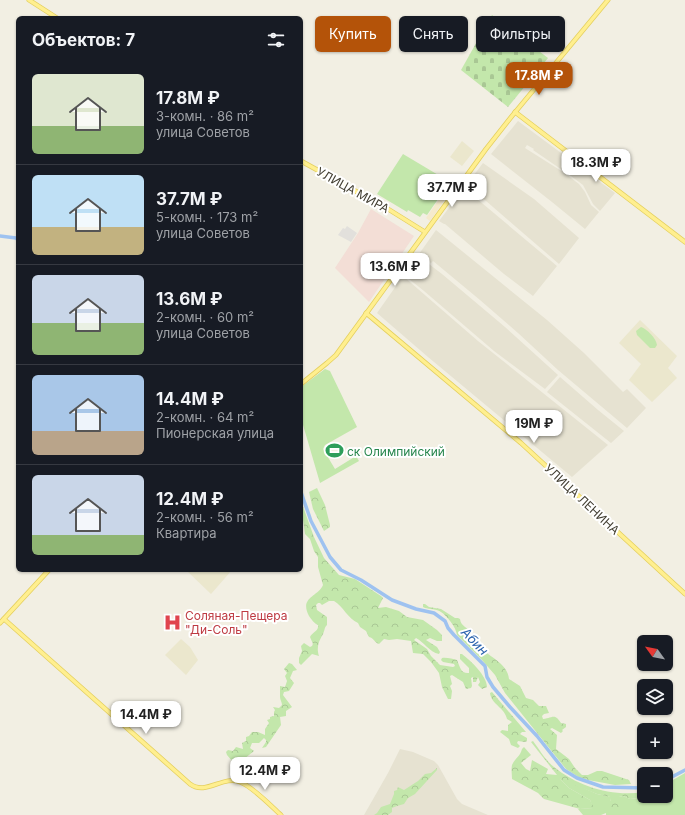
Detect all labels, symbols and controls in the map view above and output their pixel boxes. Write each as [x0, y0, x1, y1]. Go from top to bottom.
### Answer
chip: Купить [315, 16, 391, 52]
chip: Снять [399, 16, 468, 52]
chip: Фильтры [476, 16, 565, 52]
icon: filters [265, 29, 287, 51]
text: Объектов: 7 [32, 30, 135, 50]
pin: 17.8M ₽ [502, 62, 576, 96]
text: 17.8M ₽ [515, 67, 563, 83]
text: 17.8M ₽ [156, 88, 220, 108]
icon: home [64, 90, 112, 138]
text: 3-комн. · 86 m² [156, 108, 254, 124]
text: улица Советов [156, 124, 250, 140]
pin: 18.3M ₽ [559, 149, 633, 183]
text: 18.3M ₽ [570, 154, 622, 170]
street label: УЛИЦА МИРА [314, 164, 392, 216]
pin: 37.7M ₽ [415, 174, 489, 208]
text: 37.7M ₽ [427, 179, 477, 195]
text: 37.7M ₽ [156, 189, 222, 209]
icon: home [64, 191, 112, 239]
text: 5-комн. · 173 m² [156, 209, 258, 225]
text: улица Советов [156, 225, 250, 241]
pin: 13.6M ₽ [358, 253, 432, 287]
text: 13.6M ₽ [370, 258, 420, 274]
text: 13.6M ₽ [156, 289, 223, 309]
icon: home [64, 291, 112, 339]
text: 2-комн. · 60 m² [156, 309, 254, 325]
text: улица Советов [156, 325, 250, 341]
text: 14.4M ₽ [156, 389, 224, 409]
icon: home [64, 391, 112, 439]
text: 2-комн. · 64 m² [156, 409, 254, 425]
pin: 19M ₽ [506, 410, 562, 444]
text: 19M ₽ [515, 415, 553, 431]
text: Пионерская улица [156, 425, 274, 441]
sports icon: ск Олимпийский [324, 441, 344, 461]
place label: ск Олимпийский [347, 444, 445, 459]
street label: УЛИЦА ЛЕНИНА [541, 460, 623, 538]
text: 12.4M ₽ [156, 489, 224, 509]
icon: home [64, 491, 112, 539]
text: 2-комн. · 56 m² [156, 509, 254, 525]
text: Квартира [156, 525, 217, 541]
place label: Соляная-Пещера "Ди-Соль" [185, 608, 288, 637]
hospital icon: Соляная-Пещера "Ди-Соль" [162, 612, 182, 632]
water label: Абин [457, 623, 492, 658]
north arrow [637, 635, 673, 671]
map controls [637, 635, 673, 803]
button: layers [637, 679, 673, 715]
pin: 14.4M ₽ [109, 701, 183, 735]
text: 14.4M ₽ [120, 706, 172, 722]
button: + [637, 723, 673, 759]
pin: 12.4M ₽ [228, 757, 302, 791]
text: 12.4M ₽ [239, 762, 291, 778]
button: − [637, 767, 673, 803]

